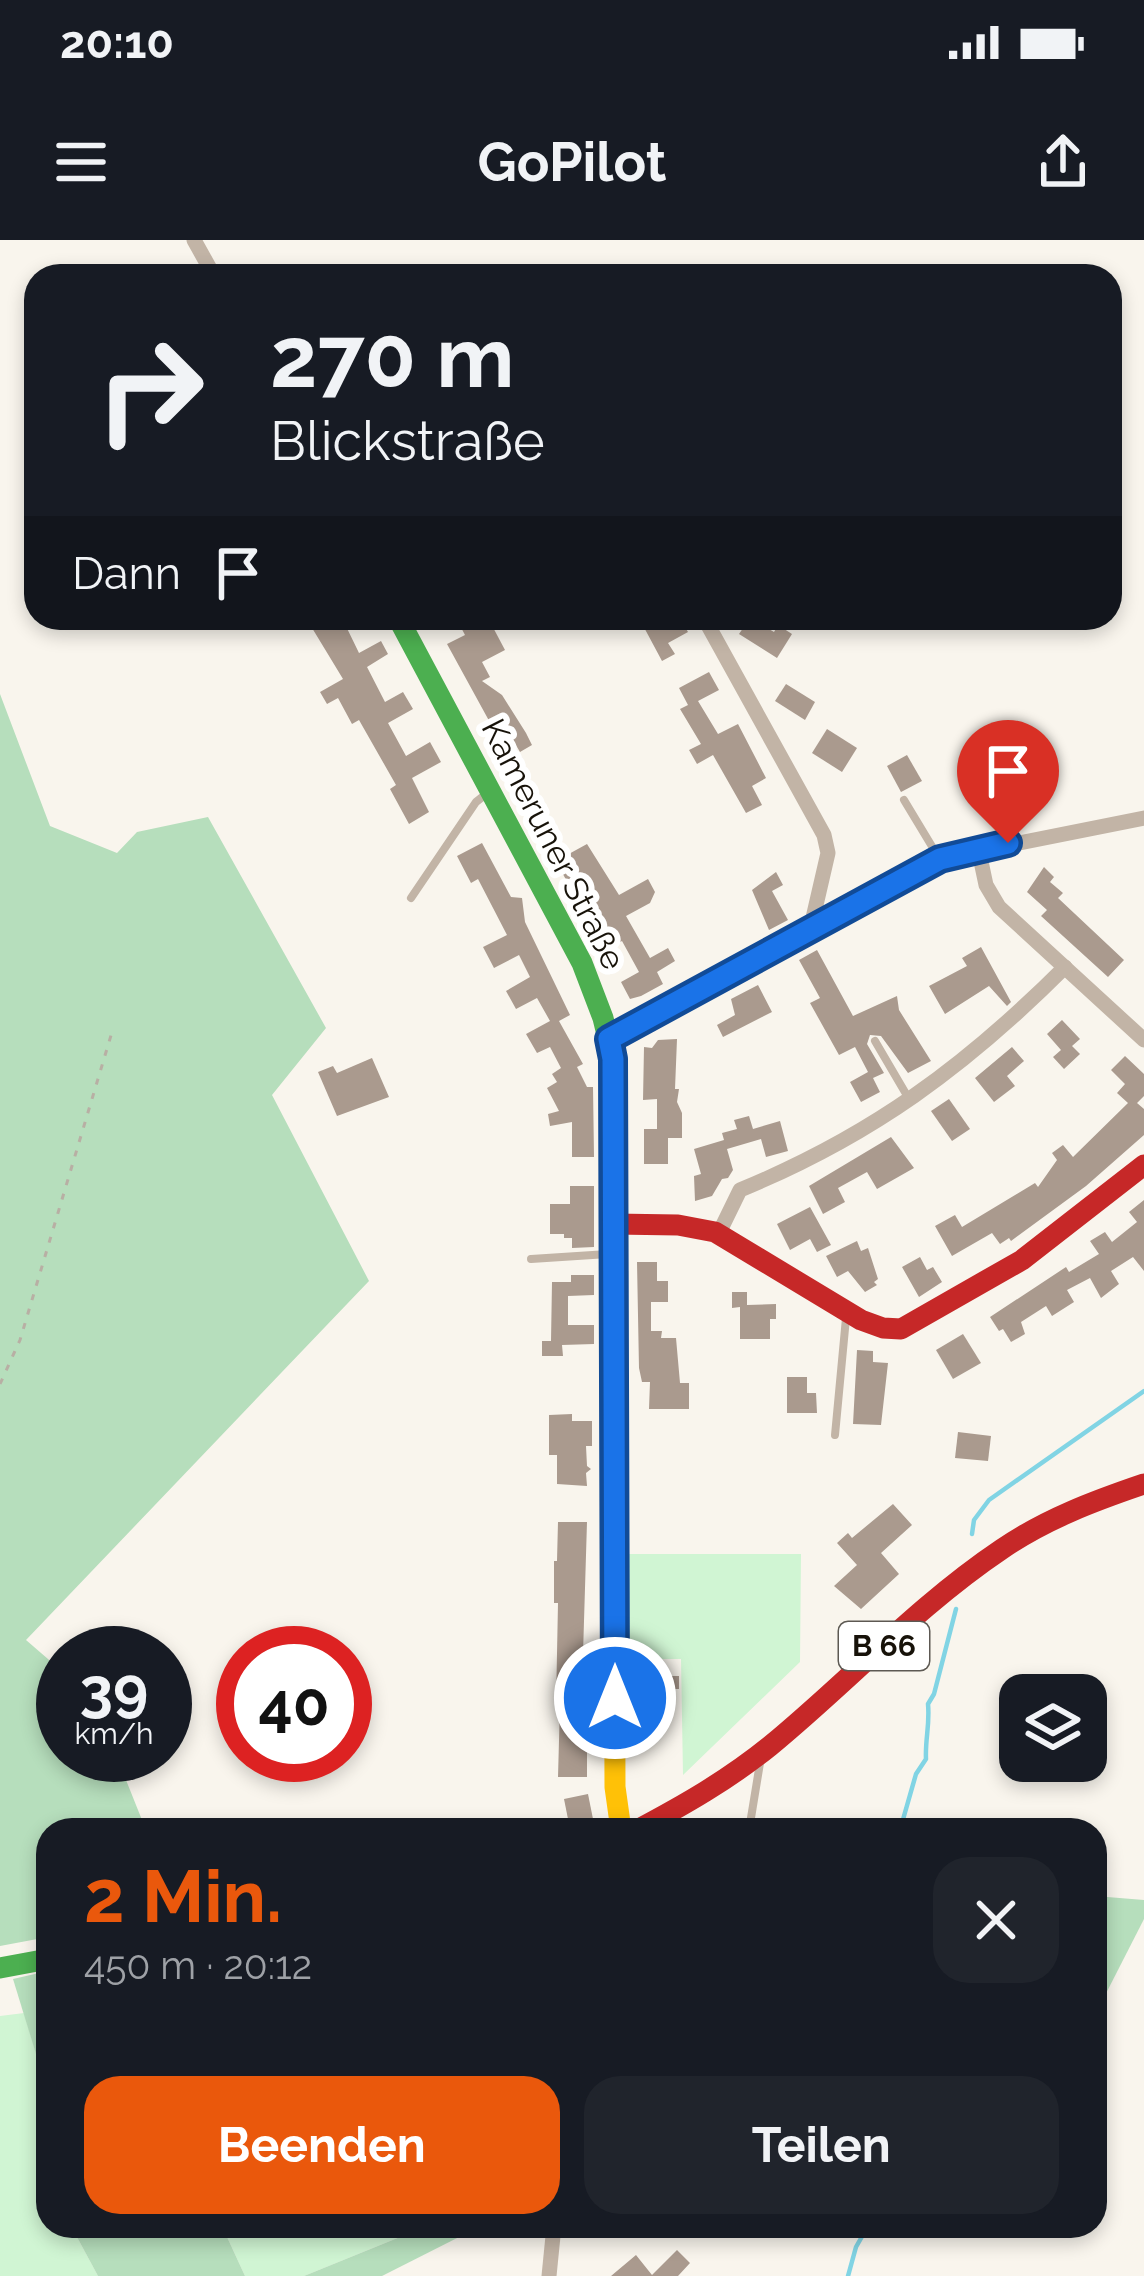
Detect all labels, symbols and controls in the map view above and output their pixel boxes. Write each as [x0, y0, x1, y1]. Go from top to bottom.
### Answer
text: 20:10 [60, 16, 174, 69]
icon: menu [48, 129, 114, 195]
icon: share [1030, 129, 1096, 195]
text: GoPilot [478, 130, 666, 194]
text: 270 m [270, 308, 514, 407]
icon: right [72, 312, 228, 468]
text: Blickstraße [270, 409, 545, 473]
icon: arrive [205, 540, 271, 606]
text: Dann [72, 547, 181, 600]
street label: Kameruner Straße [474, 713, 634, 976]
pin [957, 720, 1059, 843]
icon: arrive [975, 738, 1041, 804]
road number: B 66 [839, 1622, 929, 1670]
speed limit sign: 40 [216, 1626, 372, 1782]
position arrow [552, 1635, 678, 1761]
text: 39 [80, 1654, 148, 1724]
map controls [999, 1674, 1107, 1782]
button: layers [999, 1674, 1107, 1782]
text: km/h [74, 1716, 154, 1751]
text: 2 Min. [84, 1854, 282, 1939]
button: close [933, 1857, 1059, 1983]
text: 450 m · 20:12 [84, 1942, 312, 1988]
button: Beenden [84, 2076, 560, 2214]
button: Teilen [584, 2076, 1059, 2214]

